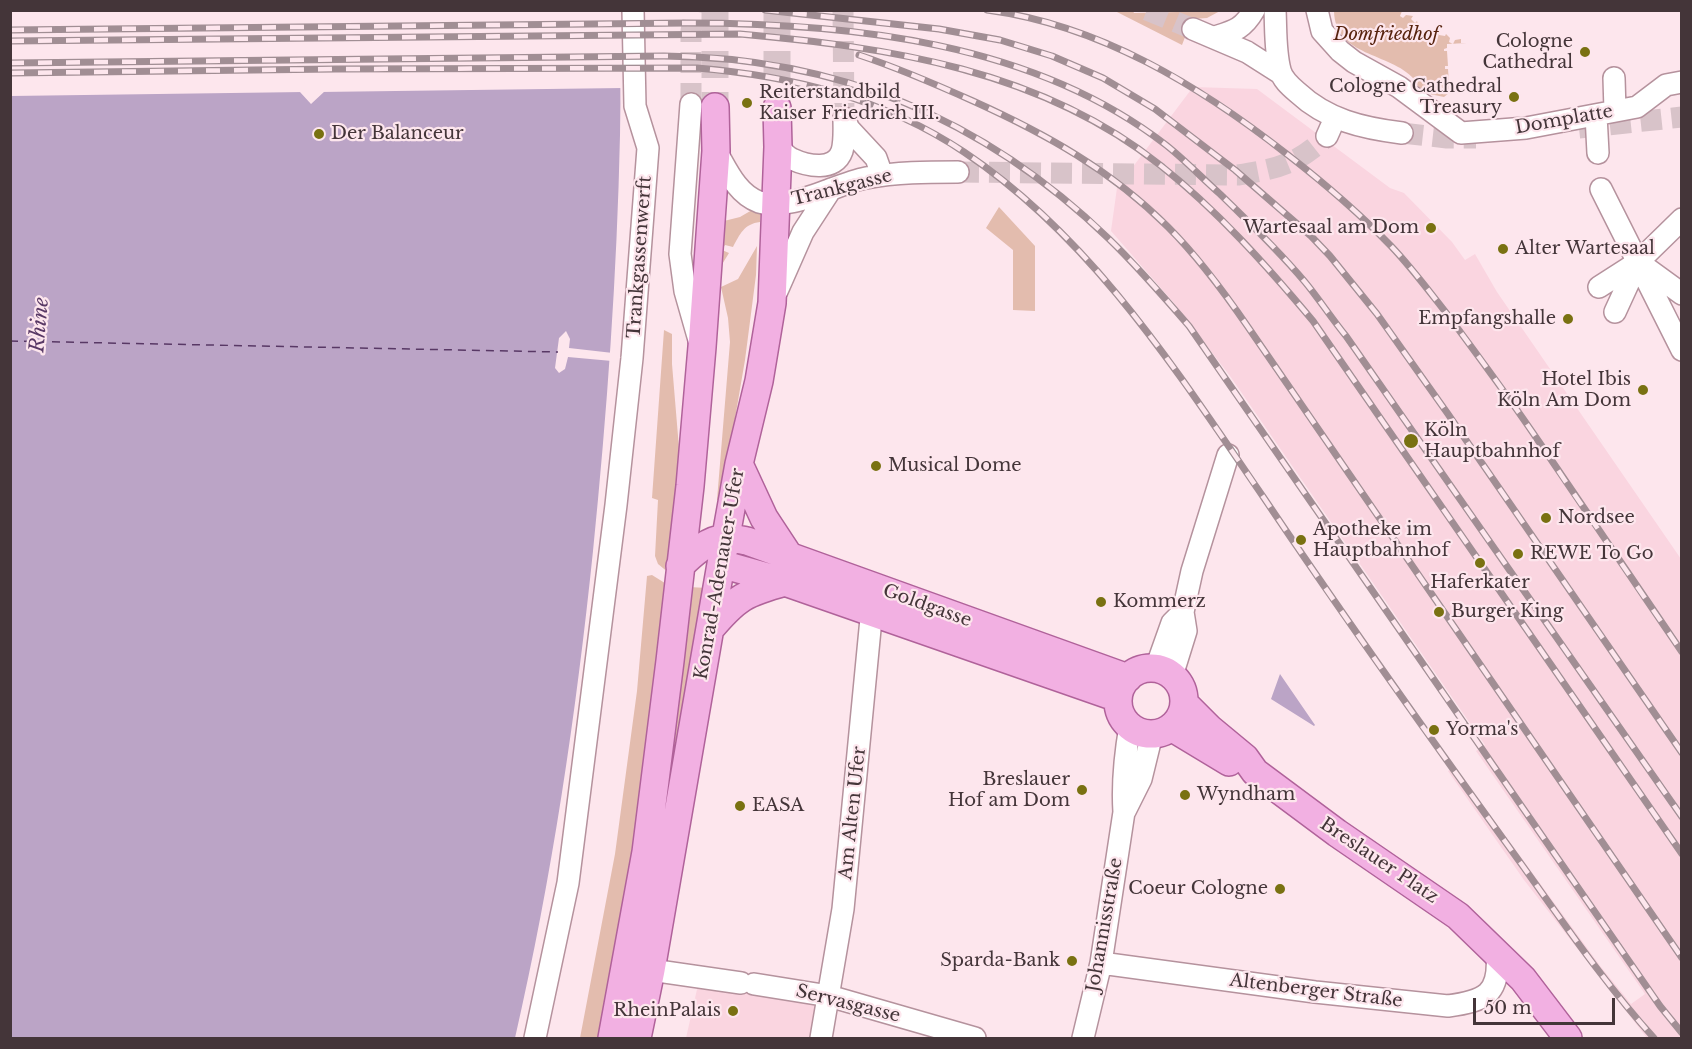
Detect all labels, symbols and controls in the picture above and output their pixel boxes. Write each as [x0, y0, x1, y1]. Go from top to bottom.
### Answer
park label: Domfriedhof [1333, 24, 1439, 46]
place label: Cologne Cathedral [1483, 31, 1573, 74]
marker: Cologne Cathedral [1578, 45, 1592, 59]
place label: Cologne Cathedral Treasury [1329, 76, 1502, 118]
place label: Reiterstandbild Kaiser Friedrich III. [759, 82, 940, 124]
marker: Cologne Cathedral Treasury [1507, 90, 1521, 104]
marker: Reiterstandbild Kaiser Friedrich III. [740, 96, 754, 110]
street label: Domplatte [1513, 101, 1615, 139]
place label: Der Balanceur [331, 123, 464, 145]
marker: Der Balanceur [312, 127, 326, 141]
street label: Trankgasse [790, 165, 894, 211]
street label: Trankgassenwerft [624, 175, 656, 339]
place label: Wartesaal am Dom [1243, 217, 1419, 239]
marker: Wartesaal am Dom [1424, 221, 1438, 235]
place label: Alter Wartesaal [1515, 238, 1655, 260]
marker: Alter Wartesaal [1496, 242, 1510, 256]
water label: Rhine [26, 296, 54, 354]
place label: Empfangshalle [1418, 308, 1556, 330]
marker: Empfangshalle [1561, 312, 1575, 326]
place label: Hotel Ibis Köln Am Dom [1497, 369, 1631, 412]
marker: Hotel Ibis Köln Am Dom [1636, 383, 1650, 397]
place label: Köln Hauptbahnhof [1424, 420, 1560, 462]
marker: Köln Hauptbahnhof [1402, 432, 1420, 450]
place label: Musical Dome [888, 455, 1022, 477]
marker: Musical Dome [869, 459, 883, 473]
street label: Konrad-Adenauer-Ufer [691, 466, 749, 682]
place label: Nordsee [1558, 507, 1635, 529]
marker: Nordsee [1539, 511, 1553, 525]
place label: Apotheke im Hauptbahnhof [1313, 519, 1449, 562]
marker: Apotheke im Hauptbahnhof [1294, 533, 1308, 547]
place label: REWE To Go [1530, 543, 1653, 565]
marker: REWE To Go [1511, 547, 1525, 561]
marker: Haferkater [1473, 556, 1487, 570]
place label: Haferkater [1430, 572, 1530, 594]
street label: Goldgasse [880, 580, 974, 632]
place label: Kommerz [1113, 591, 1206, 613]
marker: Kommerz [1094, 595, 1108, 609]
place label: Burger King [1451, 601, 1563, 623]
marker: Burger King [1432, 605, 1446, 619]
place label: Yorma's [1446, 719, 1518, 741]
marker: Yorma's [1427, 723, 1441, 737]
street label: Am Alten Ufer [835, 745, 871, 881]
place label: Breslauer Hof am Dom [948, 769, 1070, 812]
marker: Breslauer Hof am Dom [1075, 783, 1089, 797]
place label: Wyndham [1197, 784, 1295, 806]
marker: Wyndham [1178, 788, 1192, 802]
place label: EASA [752, 795, 804, 817]
marker: EASA [733, 799, 747, 813]
street label: Breslauer Platz [1316, 814, 1442, 908]
street label: Johannisstraße [1083, 856, 1127, 994]
place label: Coeur Cologne [1128, 878, 1268, 900]
marker: Coeur Cologne [1273, 882, 1287, 896]
place label: Sparda-Bank [940, 950, 1060, 972]
marker: Sparda-Bank [1065, 954, 1079, 968]
street label: Altenberger Straße [1228, 970, 1404, 1012]
street label: Servasgasse [794, 981, 902, 1027]
scale bar [1476, 986, 1618, 1024]
text: 50 m [1484, 997, 1532, 1019]
place label: RheinPalais [613, 1000, 721, 1022]
marker: RheinPalais [726, 1004, 740, 1018]

